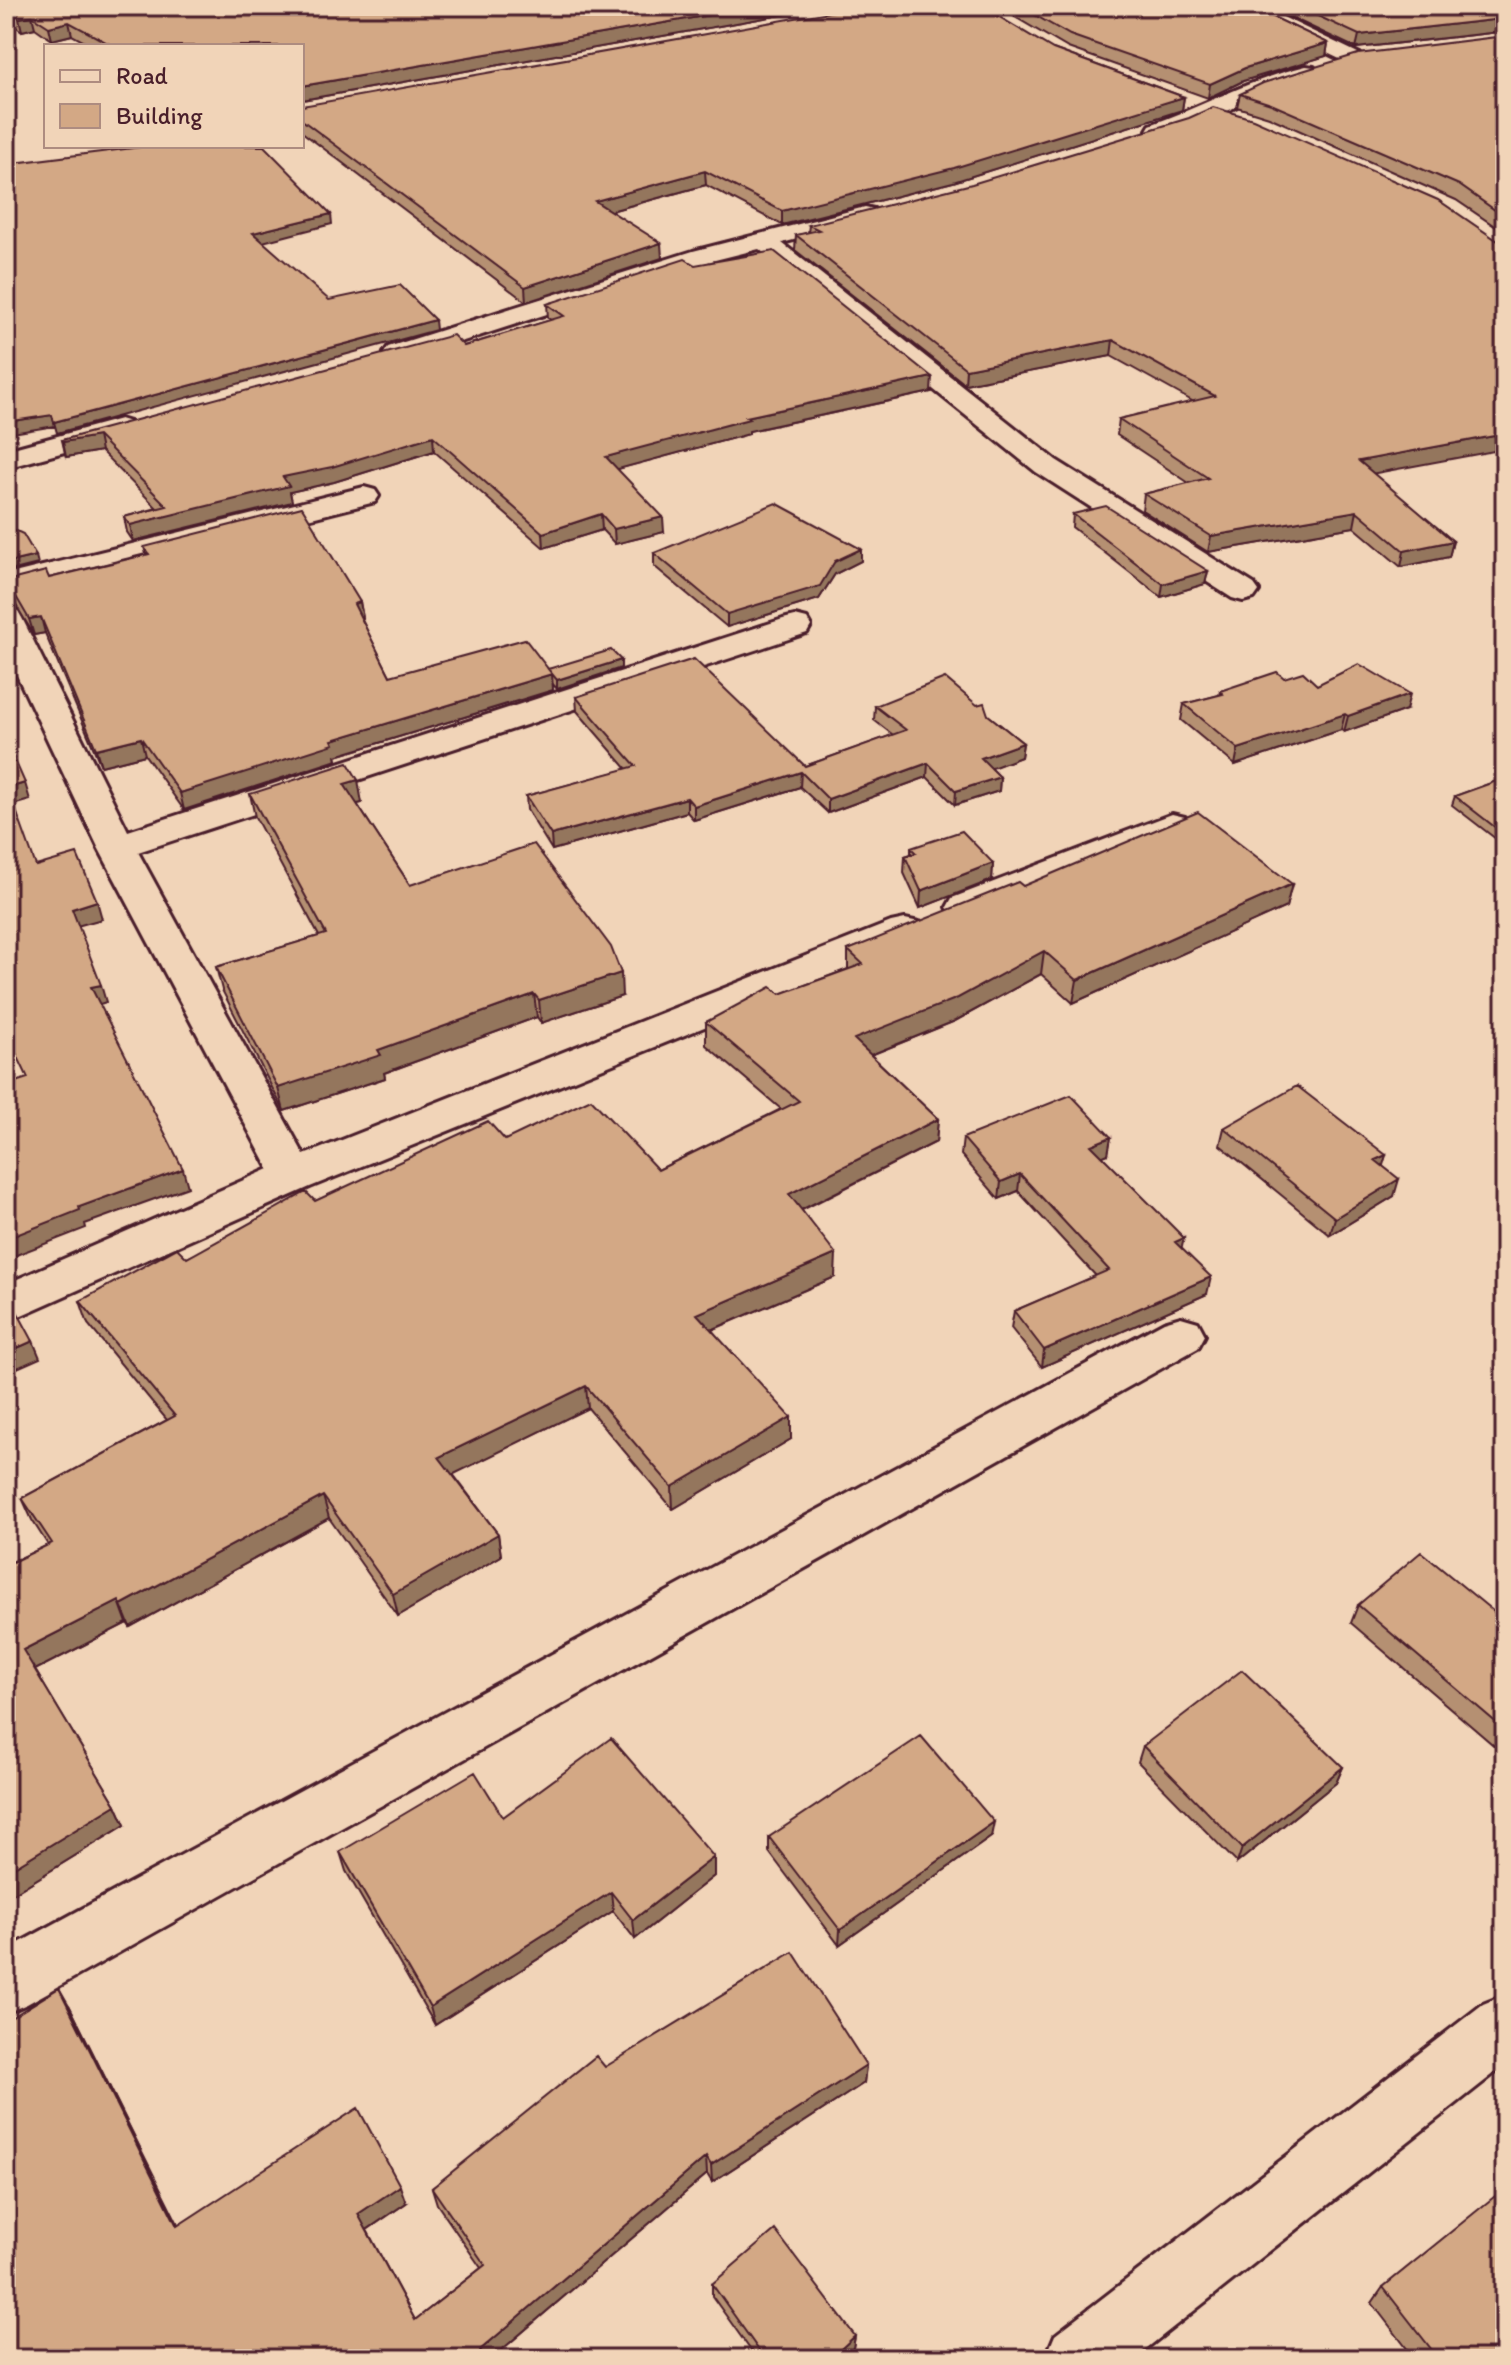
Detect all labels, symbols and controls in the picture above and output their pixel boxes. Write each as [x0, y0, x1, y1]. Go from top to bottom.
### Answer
legend [44, 44, 304, 148]
text: Road [116, 61, 168, 90]
text: Building [116, 101, 203, 130]

